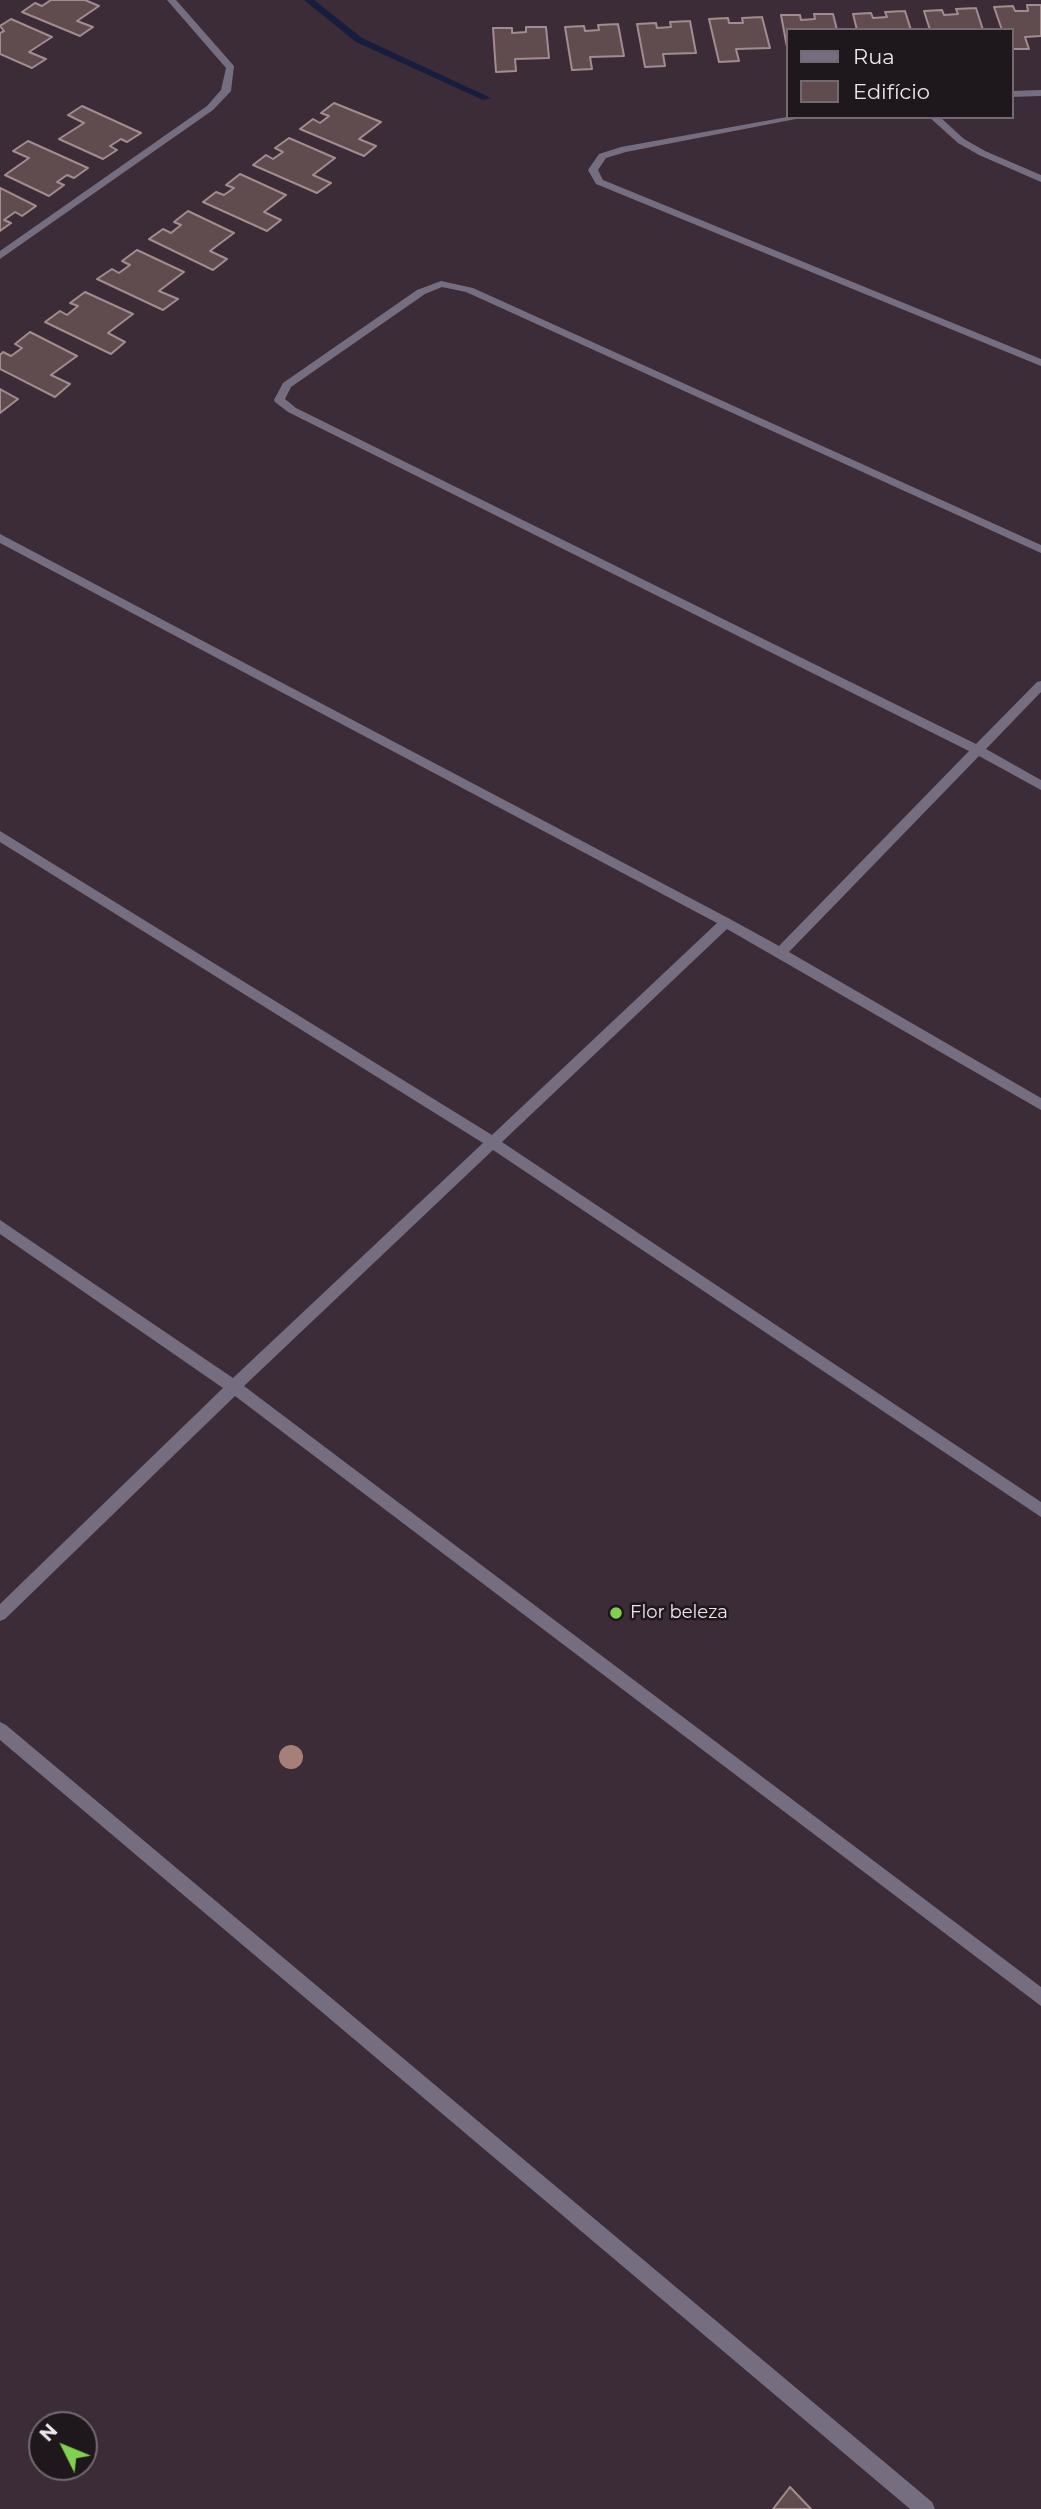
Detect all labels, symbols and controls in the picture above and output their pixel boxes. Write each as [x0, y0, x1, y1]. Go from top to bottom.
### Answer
legend [786, 28, 1013, 119]
text: Rua [853, 44, 895, 69]
text: Edifício [853, 79, 930, 104]
place label: Flor beleza [630, 1602, 728, 1624]
marker: Flor beleza [608, 1605, 624, 1621]
north arrow [28, 2411, 98, 2481]
text: N [35, 2419, 62, 2446]

